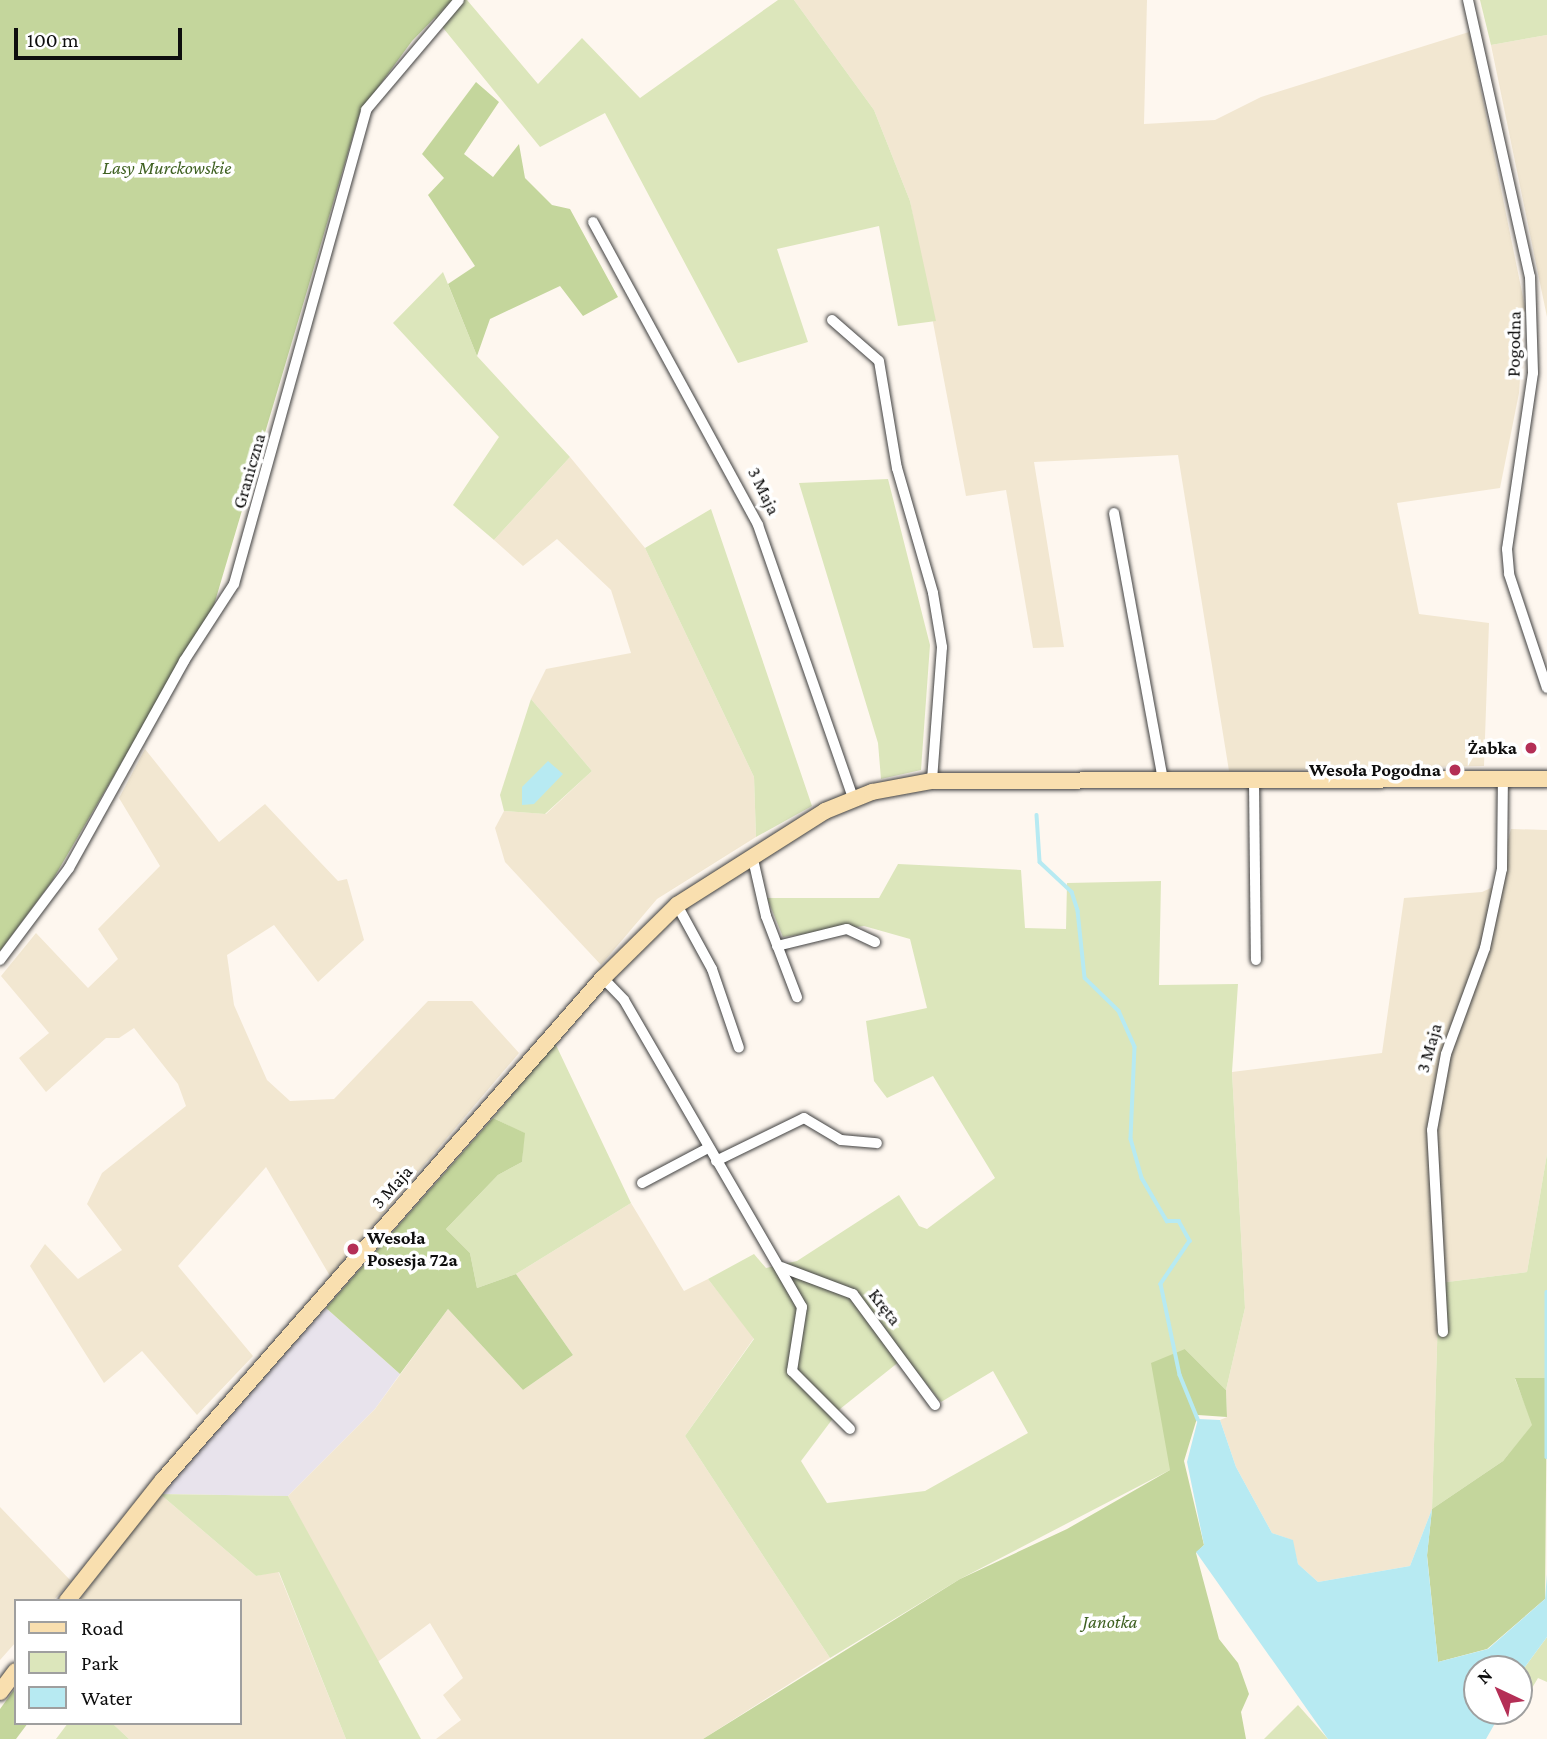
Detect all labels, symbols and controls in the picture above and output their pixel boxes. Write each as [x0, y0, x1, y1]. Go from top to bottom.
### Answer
scale bar [18, 14, 186, 58]
text: 100 m [27, 28, 79, 52]
park label: Lasy Murckowskie [103, 157, 231, 179]
street label: Pogodna [1502, 311, 1526, 377]
street label: Graniczna [227, 431, 271, 511]
street label: 3 Maja [743, 463, 785, 519]
place label: Żabka [1468, 737, 1517, 759]
marker: Żabka [1523, 740, 1539, 756]
place label: Wesoła Pogodna [1309, 759, 1441, 781]
marker: Wesoła Pogodna [1447, 762, 1463, 778]
street label: 3 Maja [1411, 1021, 1447, 1075]
street label: 3 Maja [367, 1161, 417, 1213]
place label: Wesoła Posesja 72a [367, 1227, 458, 1271]
marker: Wesoła Posesja 72a [345, 1241, 361, 1257]
street label: Kręta [864, 1284, 906, 1330]
legend [14, 1599, 242, 1725]
park label: Janotka [1083, 1611, 1137, 1633]
text: Road [81, 1616, 124, 1640]
text: Park [81, 1651, 118, 1675]
north arrow [1463, 1655, 1533, 1725]
text: N [1472, 1664, 1496, 1688]
text: Water [81, 1686, 133, 1710]

